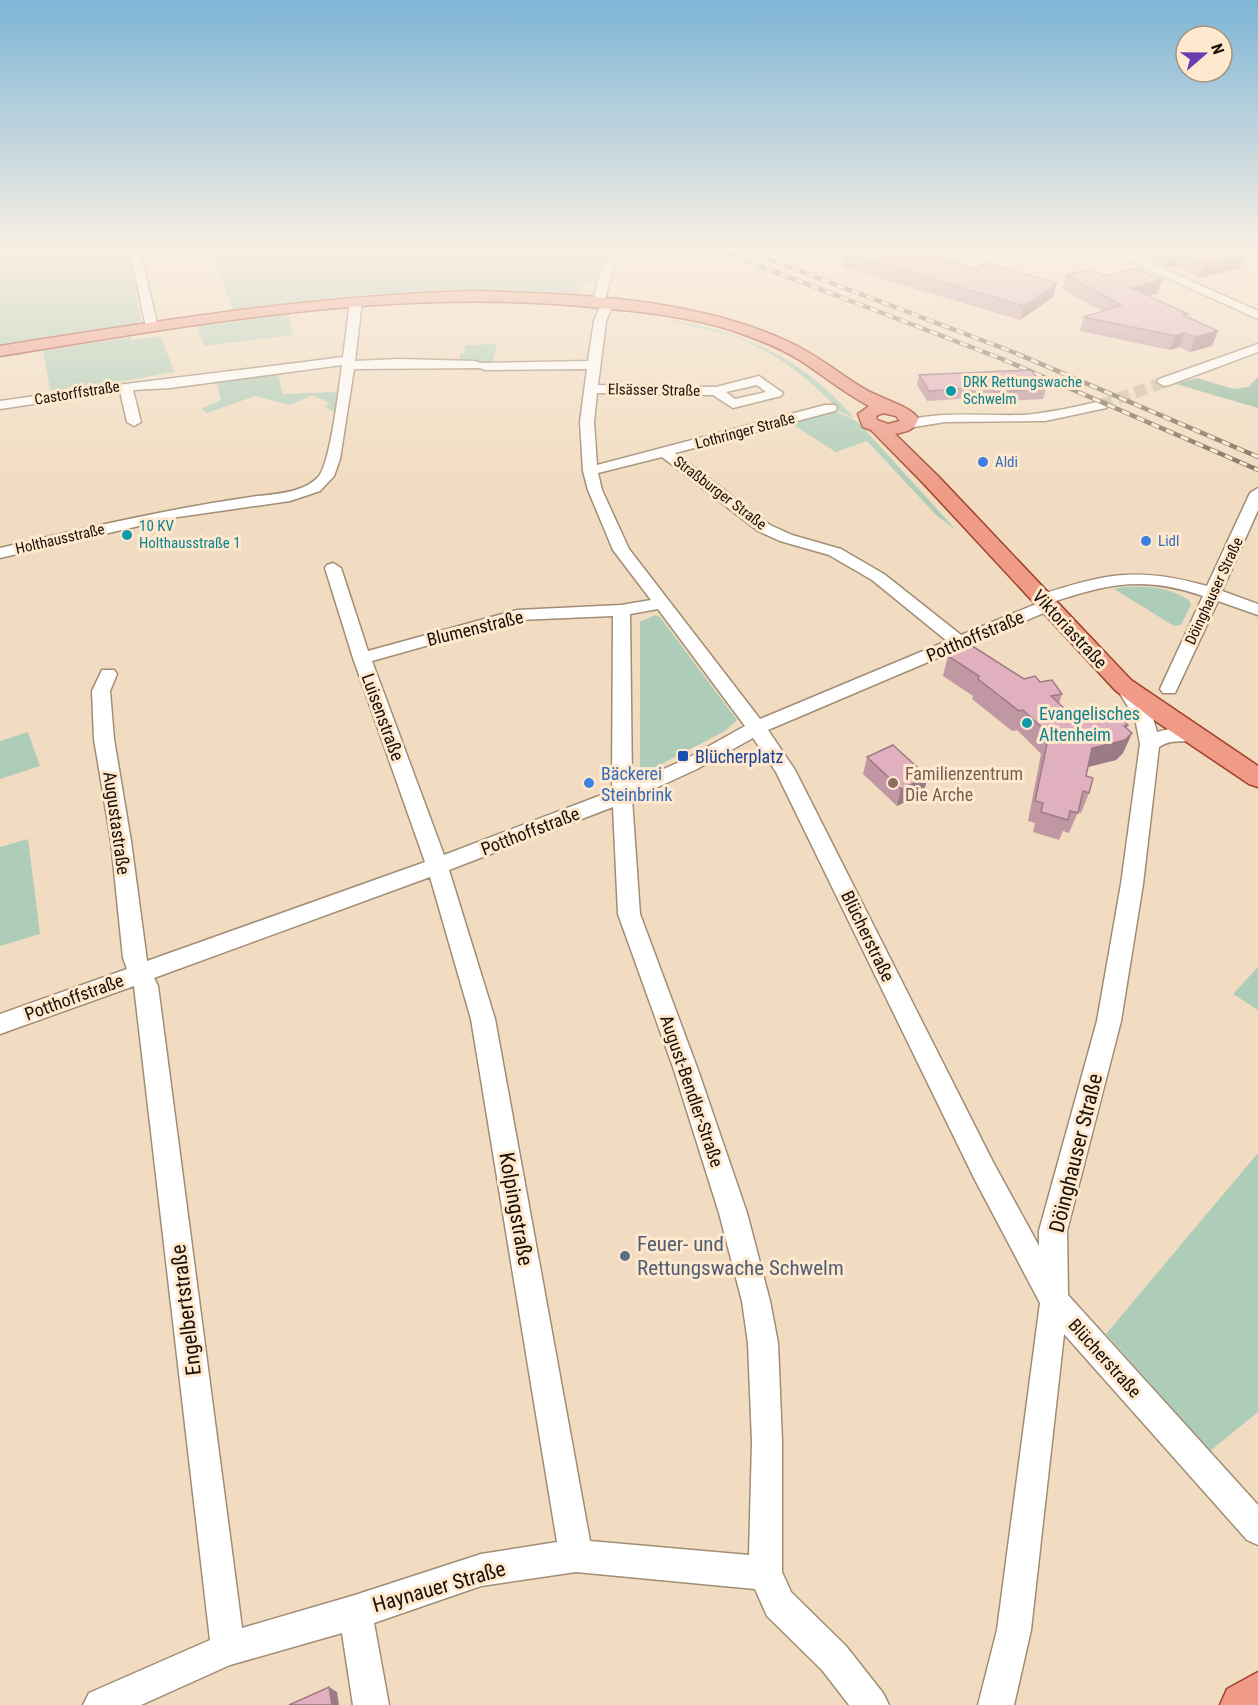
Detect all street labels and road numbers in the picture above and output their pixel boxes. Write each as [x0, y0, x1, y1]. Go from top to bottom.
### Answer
street label: Castorffstraße [33, 377, 121, 409]
street label: Elsässer Straße [608, 380, 700, 400]
street label: Lothringer Straße [693, 409, 797, 453]
street label: Straßburger Straße [670, 452, 770, 534]
street label: Holthausstraße [14, 520, 106, 558]
street label: Döinghauser Straße [1181, 534, 1247, 648]
street label: Viktoriastraße [1028, 585, 1112, 673]
street label: Blumenstraße [425, 606, 525, 650]
street label: Potthoffstraße [923, 606, 1027, 666]
street label: Luisenstraße [357, 670, 409, 764]
street label: Augustastraße [99, 770, 135, 876]
street label: Potthoffstraße [478, 803, 582, 859]
street label: Blücherstraße [837, 887, 899, 985]
street label: Potthoffstraße [22, 969, 126, 1025]
street label: August-Bendler-Straße [656, 1012, 728, 1170]
street label: Döinghauser Straße [1045, 1071, 1107, 1235]
street label: Kolpingstraße [494, 1150, 538, 1268]
street label: Engelbertstraße [166, 1243, 206, 1377]
street label: Blücherstraße [1064, 1314, 1146, 1402]
street label: Haynauer Straße [370, 1557, 508, 1617]

